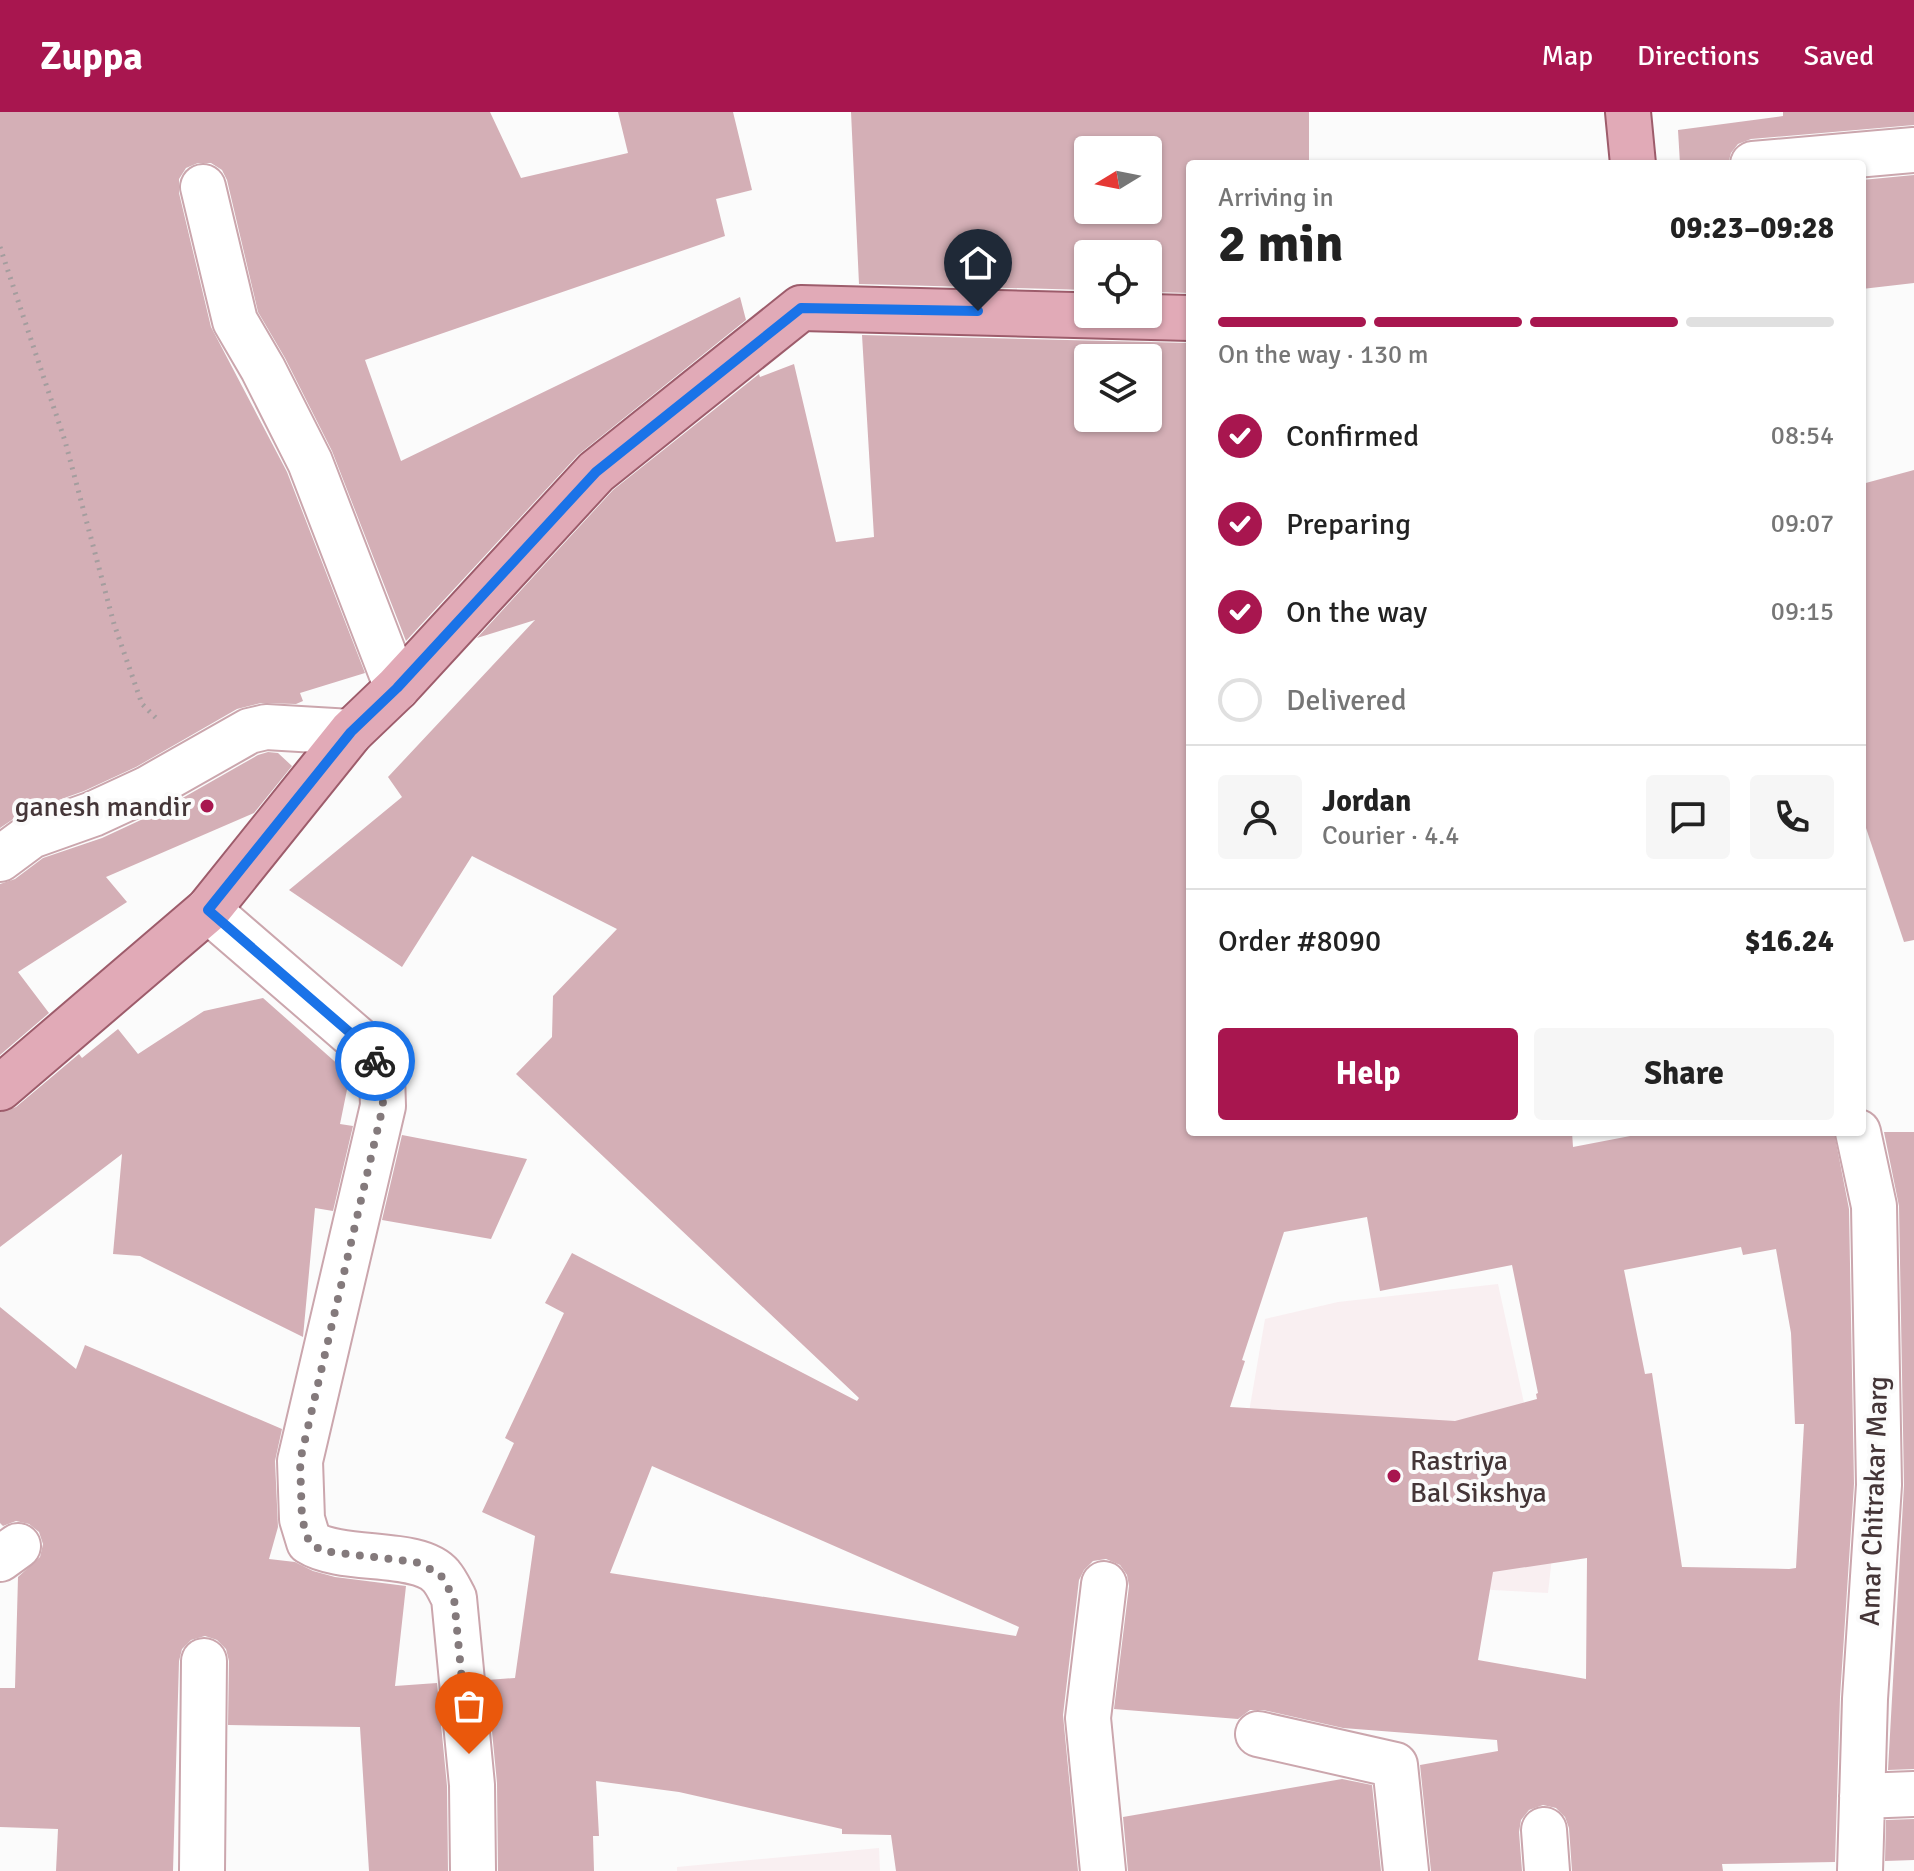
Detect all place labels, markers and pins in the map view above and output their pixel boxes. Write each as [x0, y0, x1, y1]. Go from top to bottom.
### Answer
pin [944, 229, 1012, 311]
place label: ganesh mandir [15, 790, 192, 824]
marker: ganesh mandir [198, 797, 216, 815]
place label: Rastriya Bal Sikshya [1410, 1444, 1547, 1510]
marker: Rastriya Bal Sikshya [1385, 1467, 1403, 1485]
pin [435, 1672, 503, 1754]

